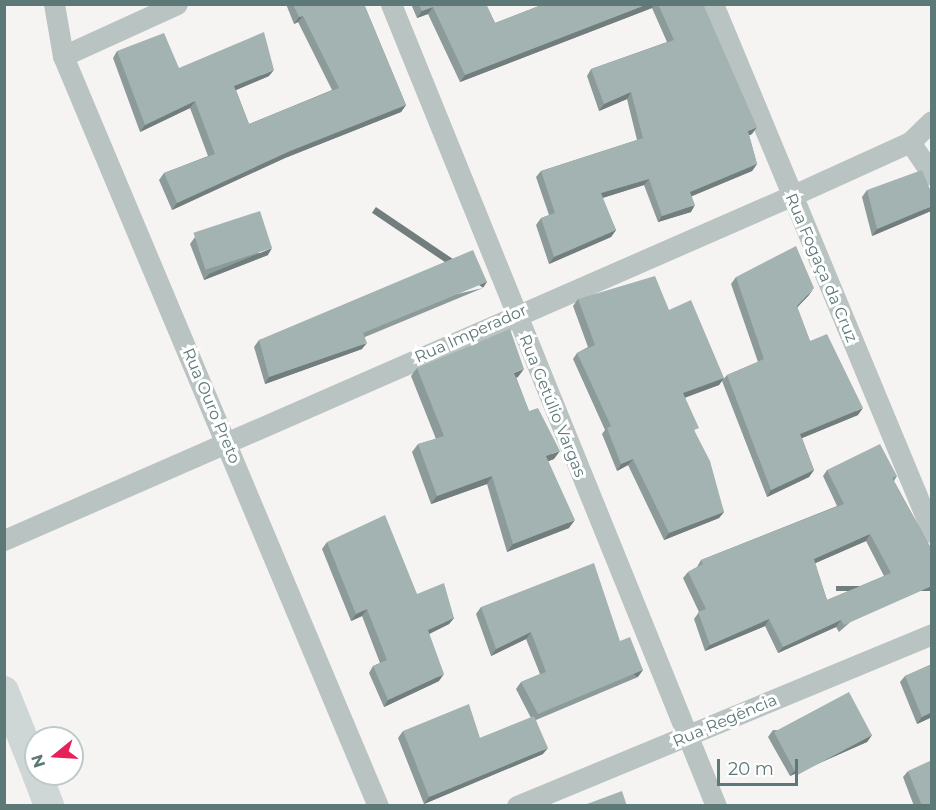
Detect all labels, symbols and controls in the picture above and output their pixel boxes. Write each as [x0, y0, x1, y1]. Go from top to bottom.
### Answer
street label: Rua Fogaça da Cruz [781, 191, 861, 345]
street label: Rua Imperador [412, 301, 530, 367]
street label: Rua Getúlio Vargas [515, 332, 589, 480]
street label: Rua Ouro Preto [178, 345, 244, 467]
street label: Rua Regência [670, 690, 780, 752]
north arrow [24, 726, 84, 786]
scale bar [720, 747, 801, 785]
text: N [27, 752, 49, 770]
text: 20 m [728, 758, 774, 780]

